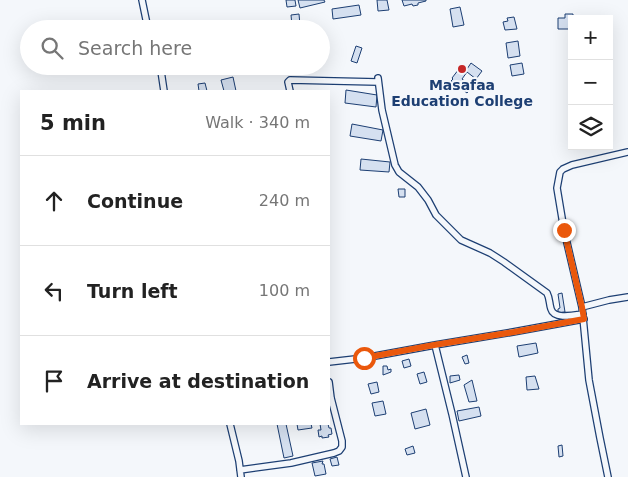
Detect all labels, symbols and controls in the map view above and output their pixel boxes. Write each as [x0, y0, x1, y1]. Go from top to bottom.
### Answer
map controls [568, 15, 613, 150]
button: + [568, 15, 613, 60]
search box [20, 20, 330, 75]
icon: search [38, 34, 66, 62]
text: Search here [78, 37, 192, 59]
button: − [568, 60, 613, 105]
marker: Masafaa Education College [456, 63, 468, 75]
place label: Masafaa Education College [391, 77, 533, 109]
button: layers [568, 105, 613, 150]
text: 5 min [40, 111, 106, 135]
text: Walk · 340 m [205, 113, 310, 132]
icon: ahead [40, 187, 68, 215]
text: Continue [87, 190, 183, 212]
text: 240 m [259, 191, 310, 210]
route end [553, 219, 576, 242]
icon: left [40, 277, 68, 305]
text: Turn left [87, 280, 178, 302]
text: 100 m [259, 281, 310, 300]
route start [353, 347, 376, 370]
icon: arrive [40, 367, 68, 395]
text: Arrive at destination [87, 370, 309, 392]

